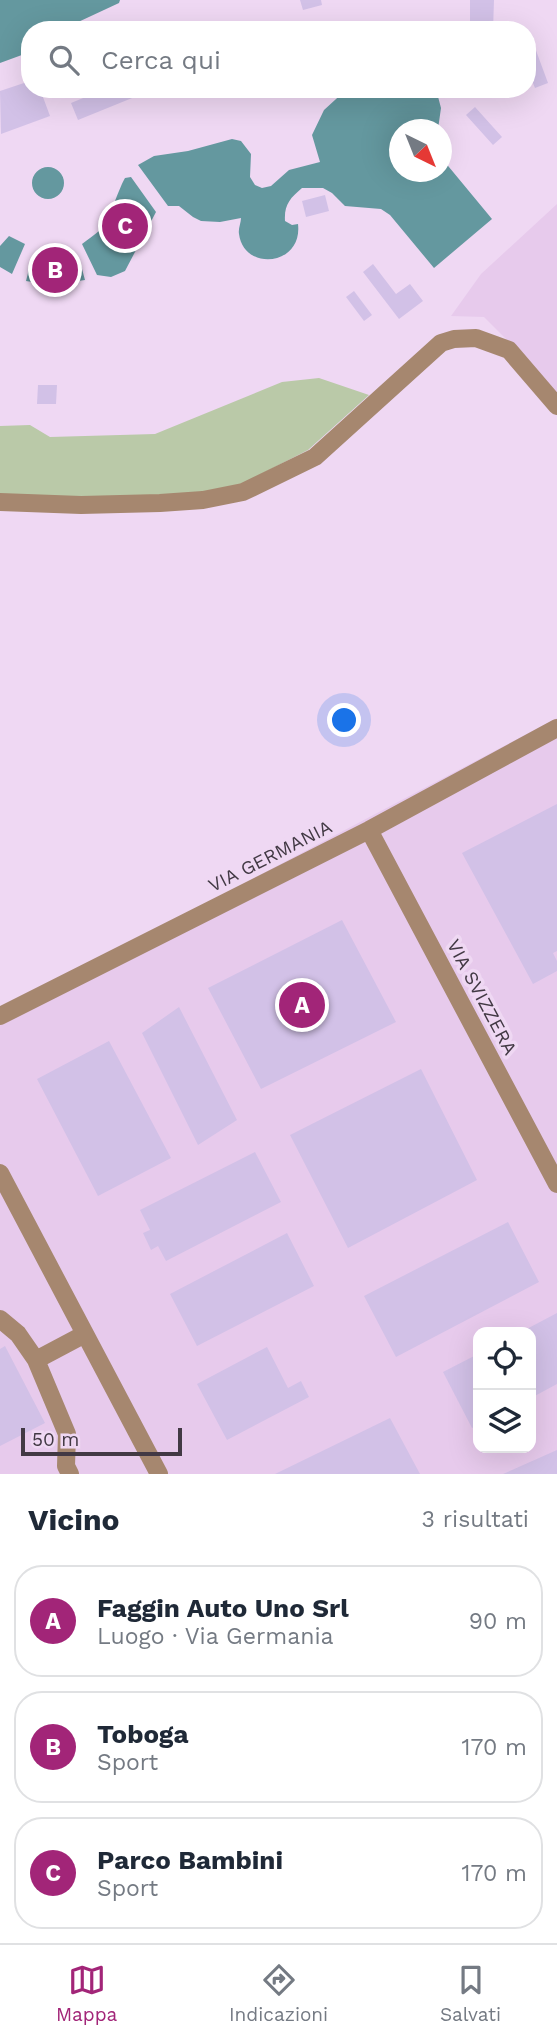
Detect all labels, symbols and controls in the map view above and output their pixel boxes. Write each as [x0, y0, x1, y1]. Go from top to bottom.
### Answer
search box [21, 21, 536, 98]
icon: search [45, 41, 83, 79]
text: Cerca qui [101, 45, 221, 75]
north arrow [389, 119, 452, 182]
pin: C [102, 200, 148, 252]
pin: B [32, 244, 78, 296]
your location [327, 703, 361, 737]
street label: VIA GERMANIA [204, 815, 336, 897]
street label: VIA SVIZZERA [442, 935, 522, 1059]
pin: A [279, 979, 325, 1031]
map controls [473, 1327, 536, 1453]
button: locate [473, 1327, 536, 1390]
button: layers [473, 1390, 536, 1453]
scale bar [21, 1425, 182, 1457]
text: 50 m [32, 1428, 79, 1451]
text: Vicino [28, 1502, 120, 1537]
text: 3 risultati [421, 1506, 529, 1533]
text: Faggin Auto Uno Srl [97, 1593, 349, 1623]
text: A [45, 1608, 61, 1635]
text: 90 m [469, 1608, 527, 1635]
text: Luogo · Via Germania [97, 1623, 334, 1650]
text: Toboga [97, 1719, 188, 1749]
text: B [45, 1734, 61, 1761]
text: 170 m [462, 1734, 527, 1761]
text: Sport [97, 1749, 158, 1776]
text: Parco Bambini [97, 1845, 283, 1875]
text: C [45, 1860, 61, 1887]
text: 170 m [462, 1860, 527, 1887]
text: Sport [97, 1875, 158, 1902]
tab: Mappa [56, 1961, 117, 2026]
tab: Indicazioni [229, 1961, 328, 2026]
tab: Salvati [440, 1961, 501, 2026]

